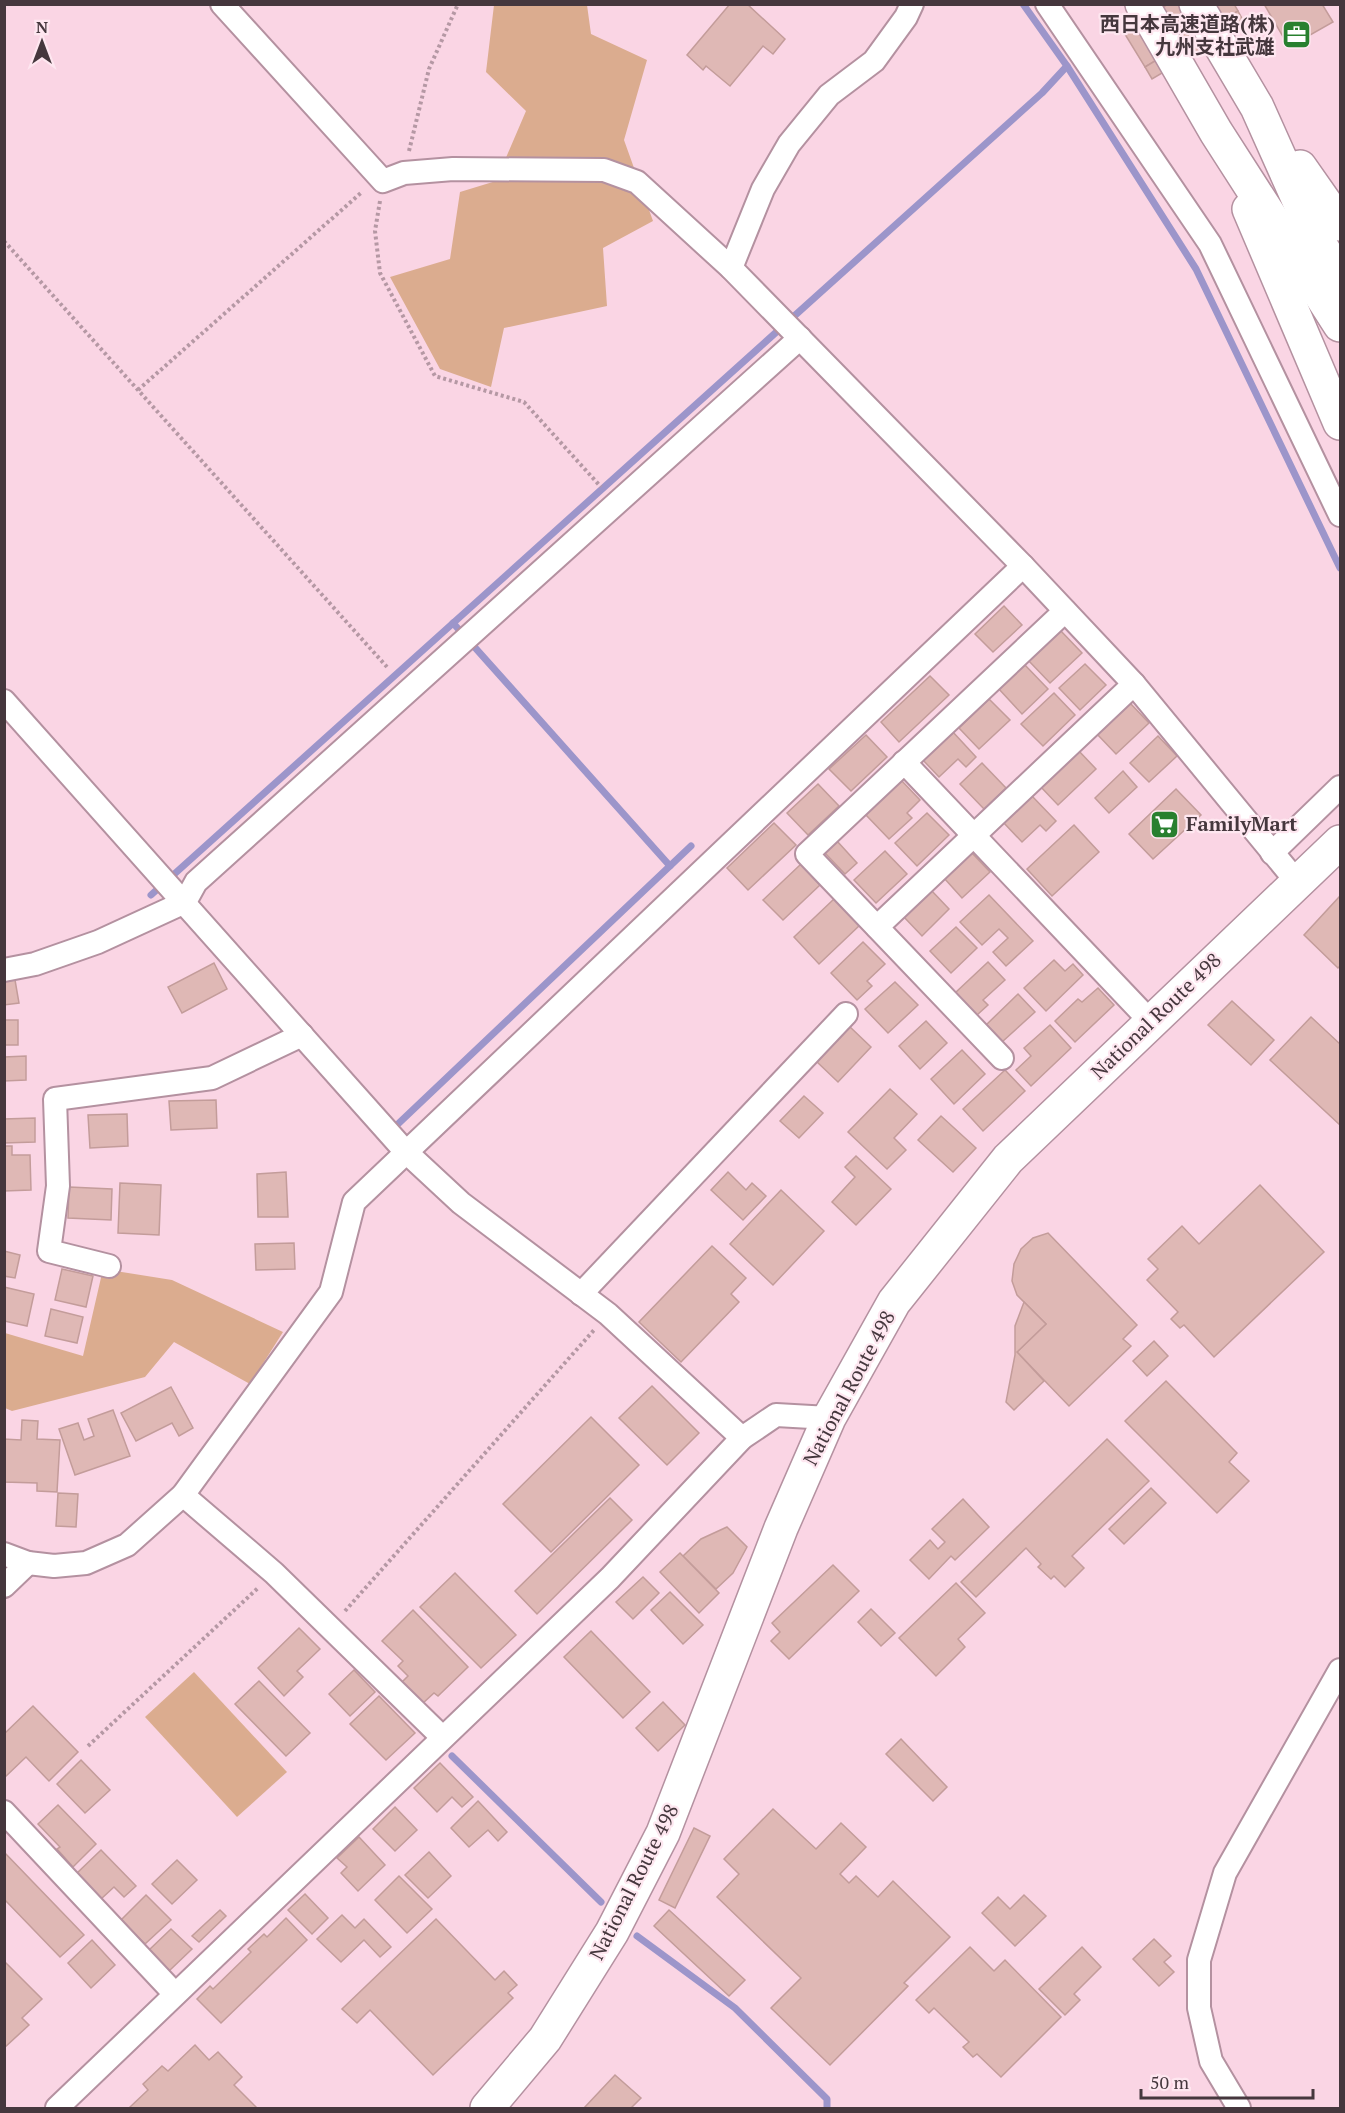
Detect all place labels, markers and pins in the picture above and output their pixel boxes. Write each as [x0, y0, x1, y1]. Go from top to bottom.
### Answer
place label: 西日本高速道路(株) 九州支社武雄 [1100, 10, 1275, 60]
office icon: 西日本高速道路(株) 九州支社武雄 [1280, 19, 1312, 51]
supermarket icon: FamilyMart [1149, 808, 1181, 840]
place label: FamilyMart [1186, 810, 1297, 837]

